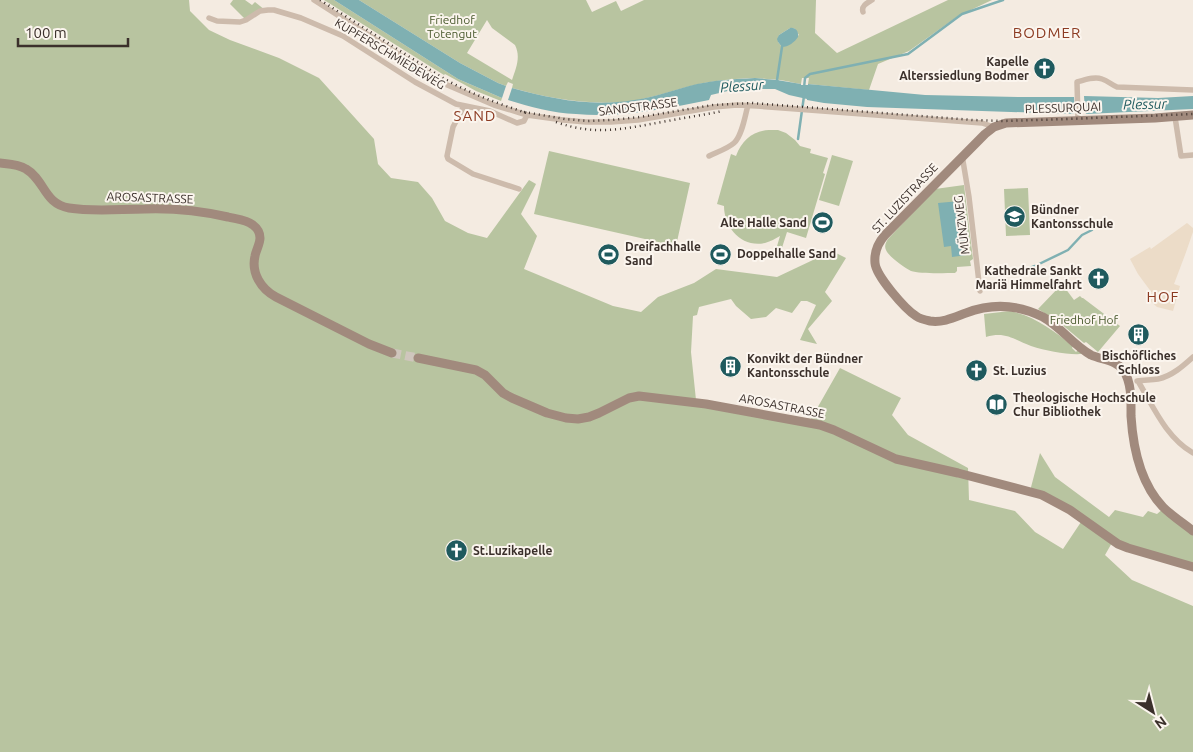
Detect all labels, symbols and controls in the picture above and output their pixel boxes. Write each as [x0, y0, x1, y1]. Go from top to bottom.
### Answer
park label: Friedhof Totengut [427, 13, 477, 40]
scale bar [18, 15, 128, 47]
street label: KUPFERSCHMIEDEWEG [333, 15, 448, 92]
text: 100 m [25, 24, 67, 41]
district label: BODMER [1013, 24, 1081, 41]
place label: Kapelle Alterssiedlung Bodmer [899, 55, 1029, 82]
church icon: Kapelle Alterssiedlung Bodmer [1033, 57, 1057, 81]
water label: Plessur [720, 76, 765, 96]
street label: SANDSTRASSE [598, 95, 678, 118]
water label: Plessur [1123, 96, 1168, 112]
street label: PLESSURQUAI [1025, 100, 1101, 115]
district label: SAND [454, 107, 496, 124]
street label: ST. LUZISTRASSE [869, 160, 940, 235]
street label: AROSASTRASSE [106, 189, 194, 206]
street label: MÜNZWEG [951, 195, 972, 255]
place label: Bündner Kantonsschule [1031, 203, 1114, 230]
school or university icon: Bündner Kantonsschule [1003, 205, 1027, 229]
sports icon: Alte Halle Sand [811, 211, 835, 235]
place label: Alte Halle Sand [720, 216, 807, 229]
place label: Dreifachhalle Sand [625, 240, 701, 267]
sports icon: Dreifachhalle Sand [597, 242, 621, 266]
sports icon: Doppelhalle Sand [709, 242, 733, 266]
place label: Doppelhalle Sand [737, 247, 836, 260]
place label: Kathedrale Sankt Mariä Himmelfahrt [975, 264, 1082, 291]
church icon: Kathedrale Sankt Mariä Himmelfahrt [1086, 266, 1110, 290]
district label: HOF [1147, 288, 1180, 305]
park label: Friedhof Hof [1050, 313, 1119, 326]
building icon: Bischöfliches Schloss [1127, 323, 1151, 347]
place label: Bischöfliches Schloss [1102, 349, 1177, 376]
place label: Konvikt der Bündner Kantonsschule [747, 352, 863, 379]
building icon: Konvikt der Bündner Kantonsschule [719, 354, 743, 378]
church icon: St. Luzius [965, 359, 989, 383]
place label: St. Luzius [993, 364, 1047, 377]
street label: AROSASTRASSE [738, 391, 826, 420]
place label: Theologische Hochschule Chur Bibliothek [1013, 391, 1156, 418]
library icon: Theologische Hochschule Chur Bibliothek [985, 393, 1009, 417]
church icon: St.Luzikapelle [445, 539, 469, 563]
place label: St.Luzikapelle [473, 544, 552, 557]
north arrow [1128, 687, 1178, 737]
text: N [1152, 713, 1170, 732]

